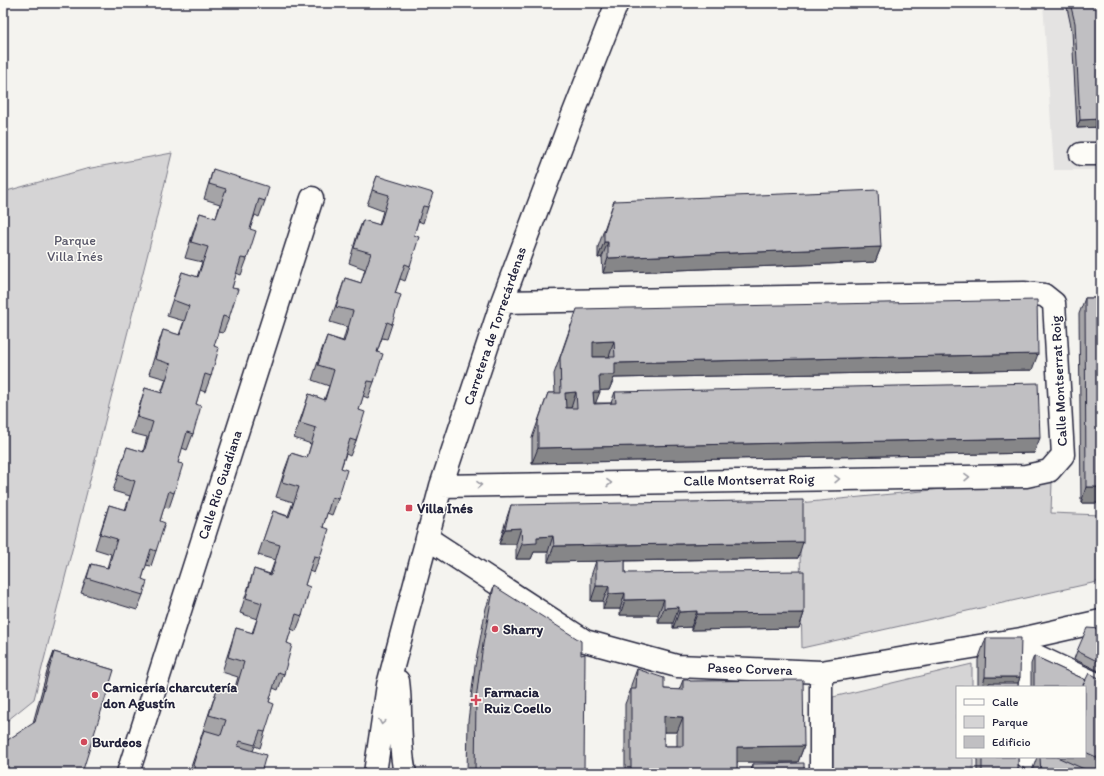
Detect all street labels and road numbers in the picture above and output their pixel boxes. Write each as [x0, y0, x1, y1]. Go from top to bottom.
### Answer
street label: Carretera de Torrecárdenas [460, 245, 530, 407]
street label: Calle Montserrat Roig [1047, 314, 1071, 447]
street label: Calle Río Guadiana [194, 428, 246, 542]
street label: Calle Montserrat Roig [683, 470, 816, 490]
street label: Paseo Corvera [707, 659, 794, 679]

